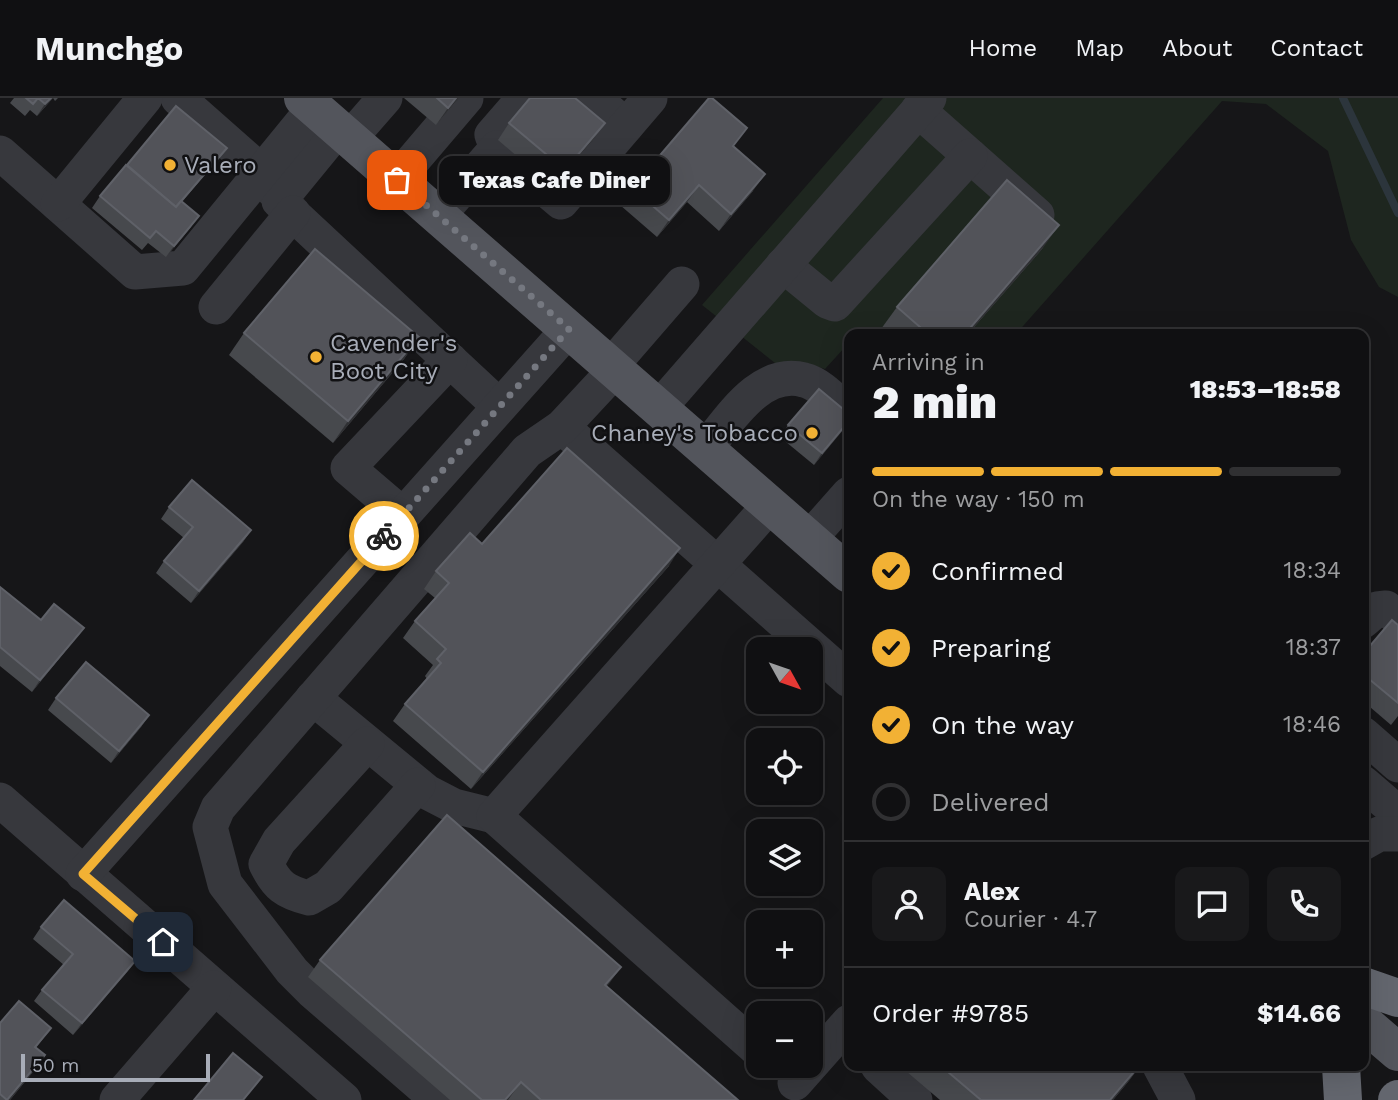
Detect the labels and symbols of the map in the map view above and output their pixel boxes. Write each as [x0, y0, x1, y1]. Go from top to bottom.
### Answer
pin [367, 150, 427, 210]
place label: Valero [184, 151, 257, 179]
callout: Texas Cafe Diner [439, 155, 670, 204]
marker: Valero [162, 157, 178, 173]
place label: Cavender's Boot City [330, 329, 457, 385]
marker: Cavender's Boot City [308, 349, 324, 365]
place label: Chaney's Tobacco [591, 419, 798, 447]
marker: Chaney's Tobacco [804, 425, 820, 441]
courier [349, 501, 419, 571]
north arrow [746, 637, 822, 714]
pin [133, 912, 193, 972]
scale bar [21, 1051, 210, 1083]

